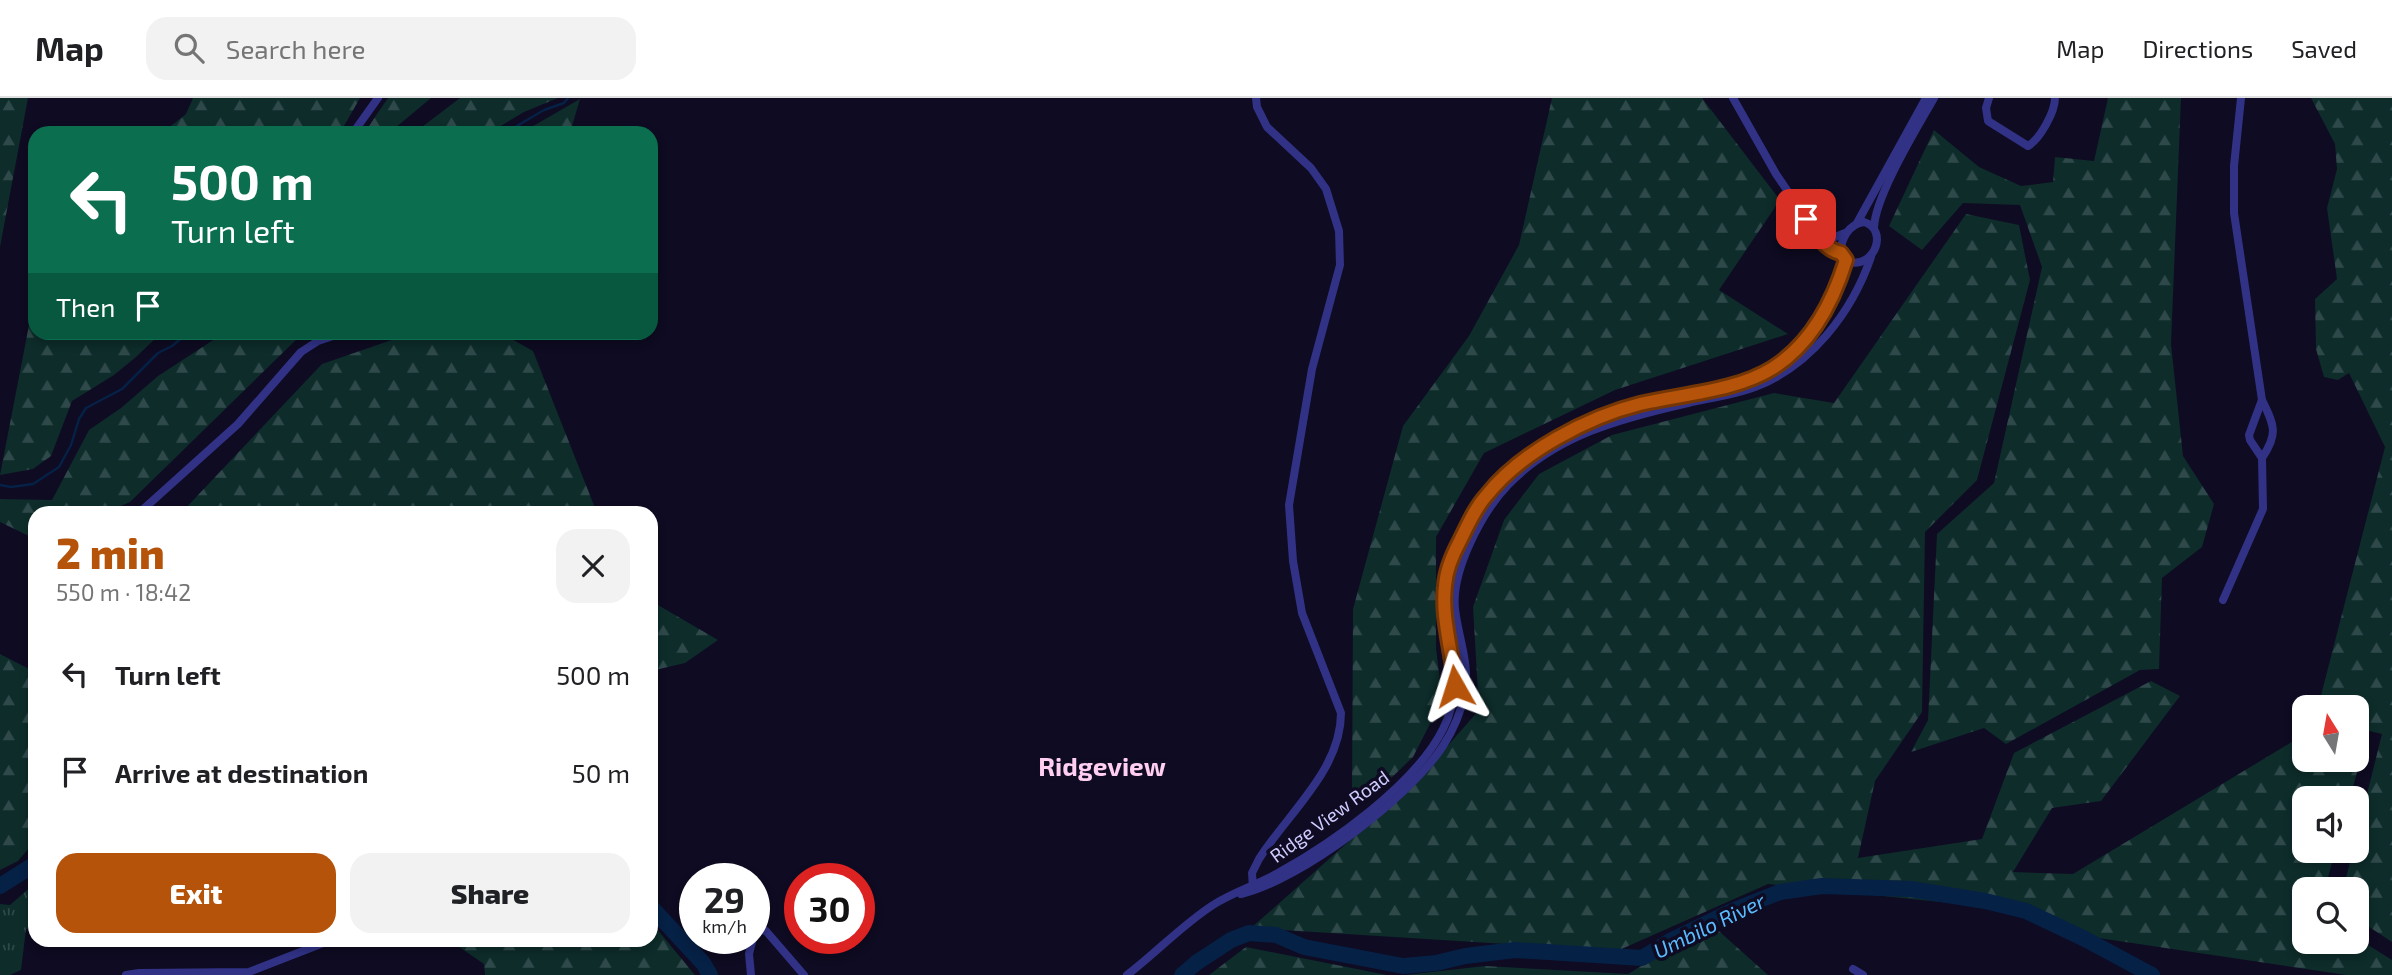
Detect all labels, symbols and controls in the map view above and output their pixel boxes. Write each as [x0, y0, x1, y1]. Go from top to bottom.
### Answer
search box [146, 17, 636, 80]
text: Map [35, 28, 104, 68]
icon: search [170, 29, 208, 67]
text: Search here [226, 33, 365, 64]
text: Map [2056, 34, 2104, 63]
text: Directions [2142, 34, 2253, 63]
text: Saved [2291, 34, 2357, 63]
text: 500 m [171, 151, 314, 210]
icon: left [56, 154, 147, 245]
pin [1776, 189, 1836, 249]
icon: arrive [1787, 200, 1825, 238]
text: Turn left [171, 211, 295, 249]
icon: arrive [129, 287, 167, 325]
text: Then [56, 291, 115, 322]
text: 2 min [56, 527, 165, 577]
button: close [556, 529, 630, 603]
text: 550 m · 18:42 [56, 578, 191, 606]
position arrow [1418, 649, 1492, 723]
icon: left [56, 655, 94, 693]
text: Turn left [115, 659, 221, 690]
text: 500 m [556, 659, 630, 690]
north arrow [2292, 695, 2370, 772]
map controls [2292, 695, 2369, 954]
district label: Ridgeview [1038, 750, 1166, 781]
icon: arrive [56, 753, 94, 791]
text: Arrive at destination [115, 757, 368, 788]
text: 50 m [572, 757, 630, 788]
street label: Ridge View Road [1265, 765, 1393, 867]
button: sound [2292, 786, 2369, 863]
button: Exit [56, 853, 336, 933]
button: Share [350, 853, 630, 933]
speed limit sign: 30 [784, 863, 875, 954]
button: search [2292, 877, 2369, 954]
text: 29 [704, 878, 745, 920]
water label: Umbilo River [1649, 887, 1769, 963]
text: km/h [702, 915, 747, 937]

